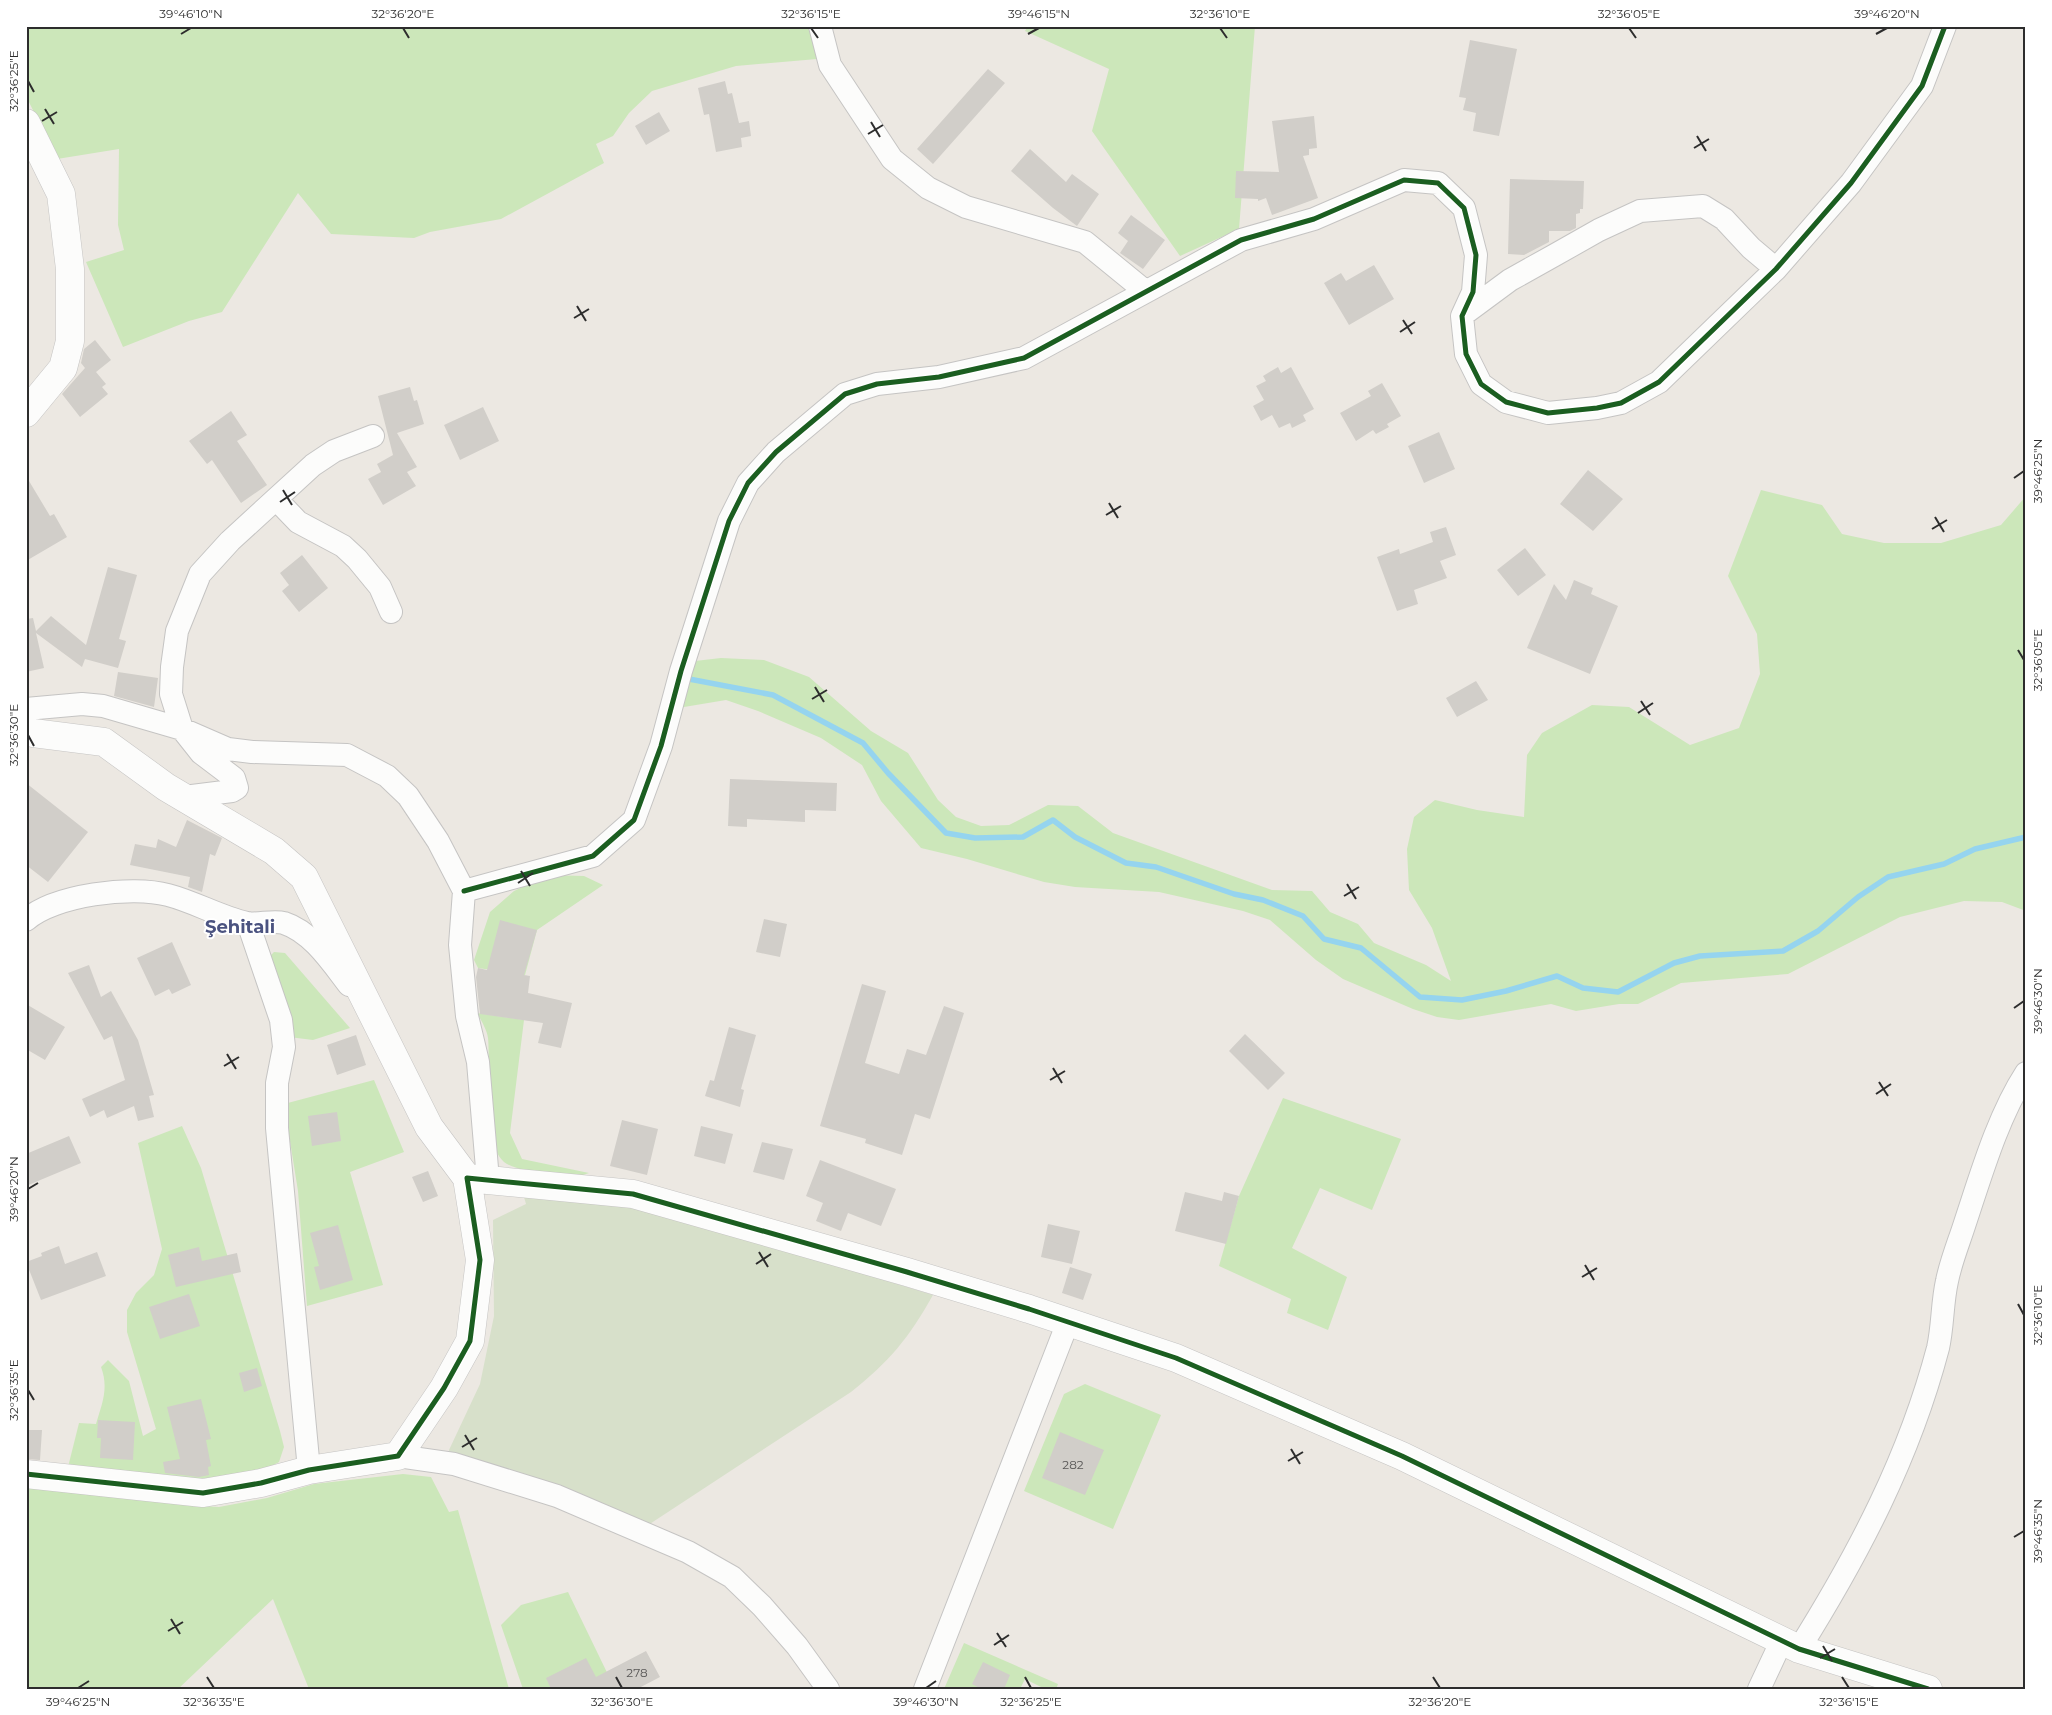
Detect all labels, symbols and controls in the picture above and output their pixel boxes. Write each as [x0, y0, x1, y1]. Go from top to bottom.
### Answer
text: 39°46'10"N [159, 6, 223, 21]
text: 32°36'20"E [372, 6, 434, 21]
text: 32°36'15"E [781, 6, 841, 21]
text: 39°46'15"N [1008, 6, 1070, 21]
text: 32°36'10"E [1190, 6, 1250, 21]
text: 32°36'05"E [1598, 6, 1660, 21]
text: 39°46'20"N [1854, 6, 1920, 21]
text: 32°36'25"E [6, 50, 21, 112]
text: 39°46'25"N [2030, 439, 2045, 503]
text: 32°36'05"E [2030, 629, 2045, 691]
text: 32°36'30"E [6, 704, 21, 766]
district label: Şehitali [205, 916, 275, 938]
text: 39°46'30"N [2030, 968, 2045, 1034]
text: 39°46'20"N [6, 1156, 21, 1222]
text: 32°36'10"E [2030, 1285, 2045, 1345]
text: 32°36'35"E [6, 1359, 21, 1421]
house number: 282 [1062, 1457, 1084, 1472]
text: 39°46'35"N [2030, 1499, 2045, 1563]
house number: 278 [626, 1665, 648, 1680]
text: 39°46'25"N [46, 1694, 110, 1709]
text: 32°36'35"E [183, 1694, 245, 1709]
text: 32°36'30"E [591, 1694, 653, 1709]
text: 39°46'30"N [893, 1694, 959, 1709]
text: 32°36'25"E [1000, 1694, 1062, 1709]
text: 32°36'20"E [1409, 1694, 1471, 1709]
text: 32°36'15"E [1819, 1694, 1879, 1709]

